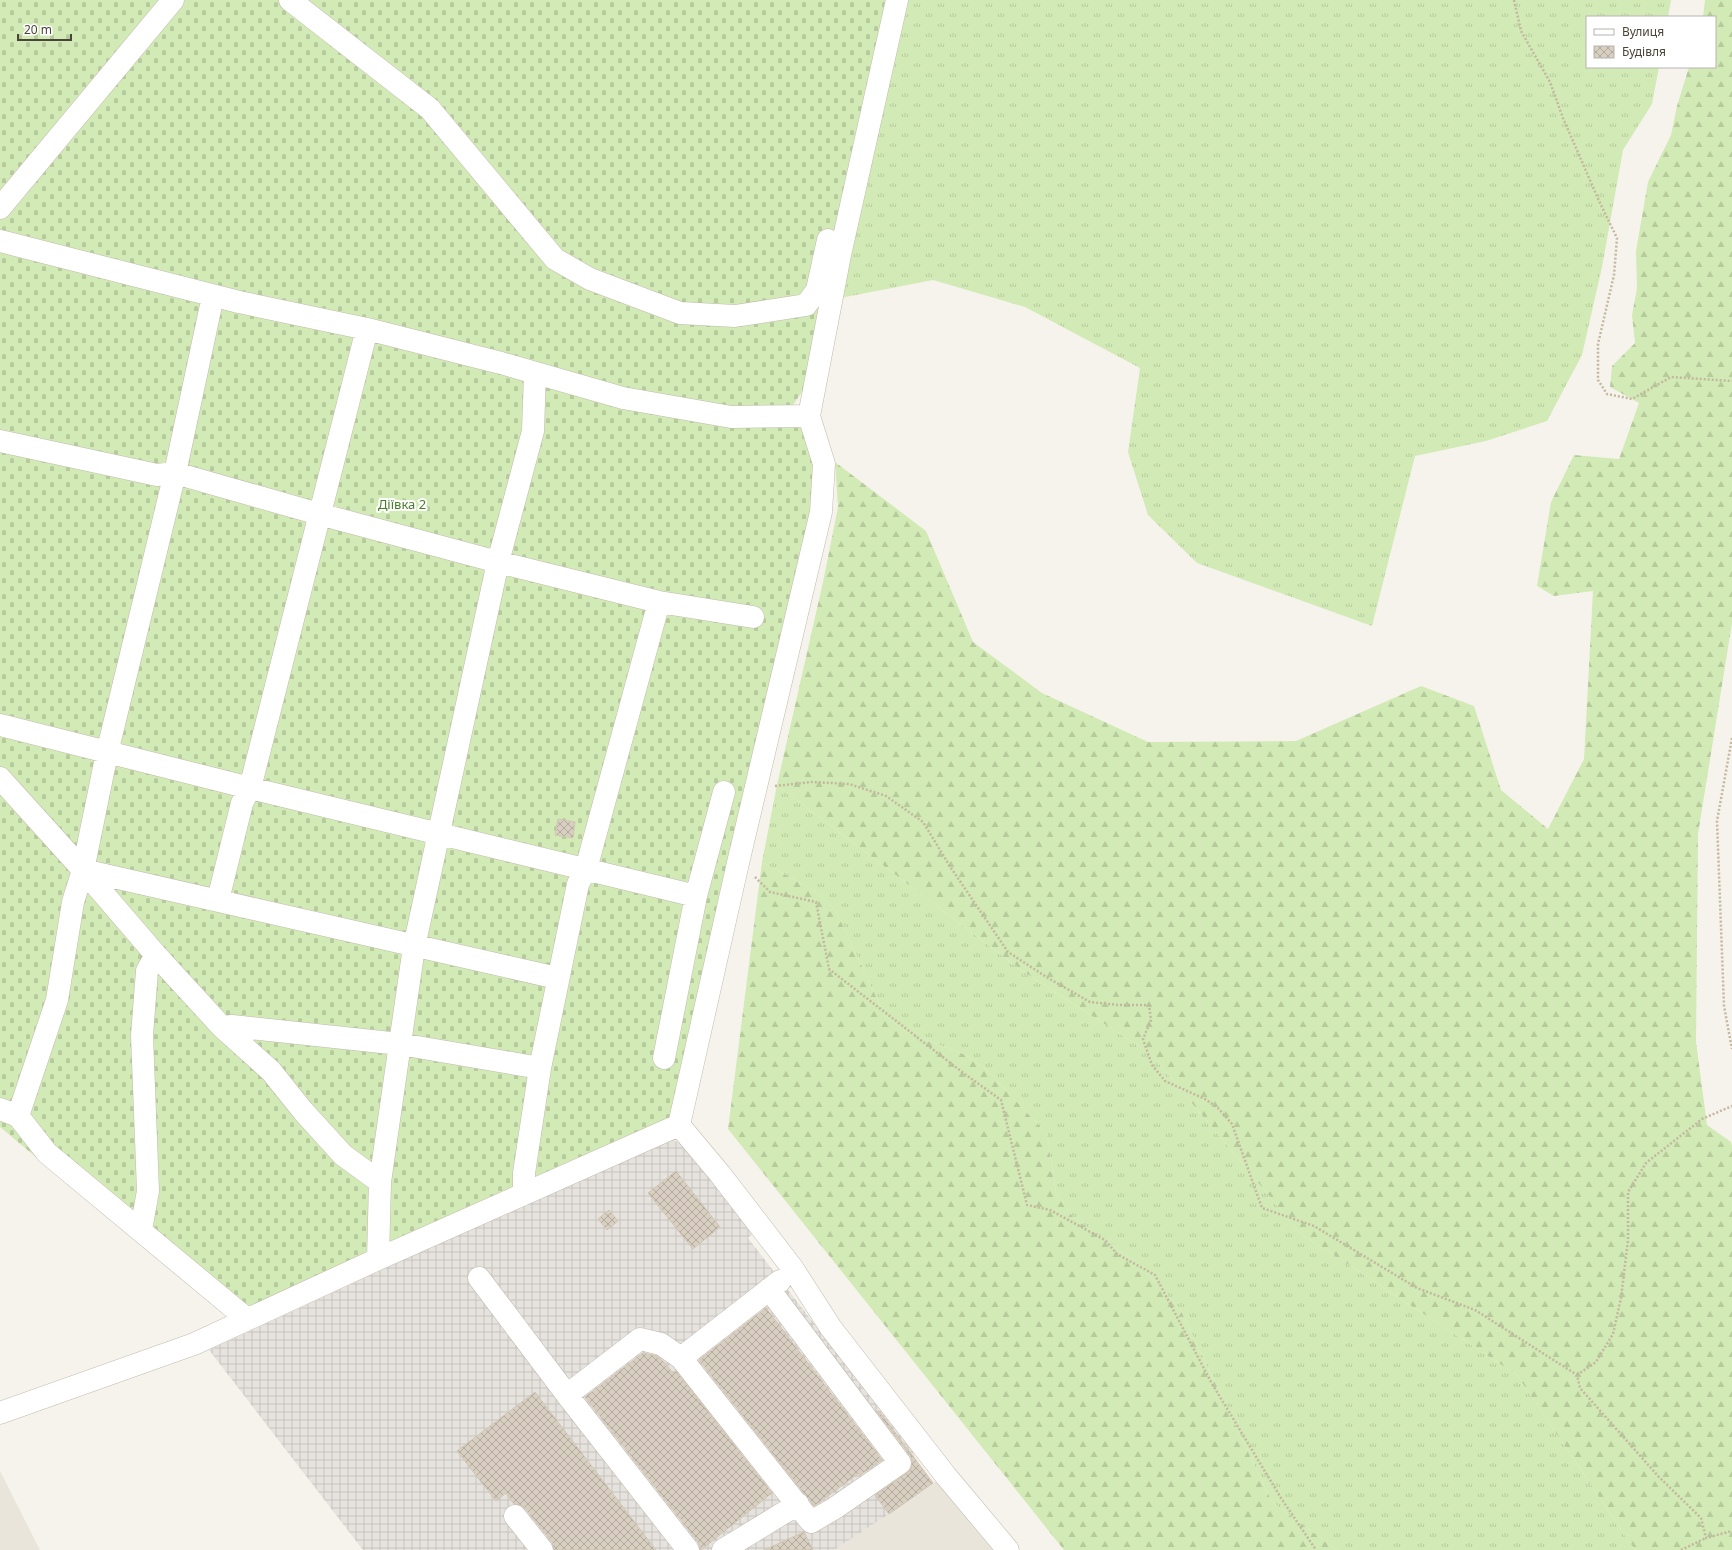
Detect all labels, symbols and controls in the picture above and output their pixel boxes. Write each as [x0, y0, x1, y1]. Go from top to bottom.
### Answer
scale bar [18, 16, 71, 42]
legend [1586, 16, 1716, 68]
text: 20 m [24, 21, 52, 38]
text: Вулиця [1622, 23, 1664, 40]
text: Будівля [1622, 43, 1666, 60]
park label: Діївка 2 [378, 495, 426, 513]

